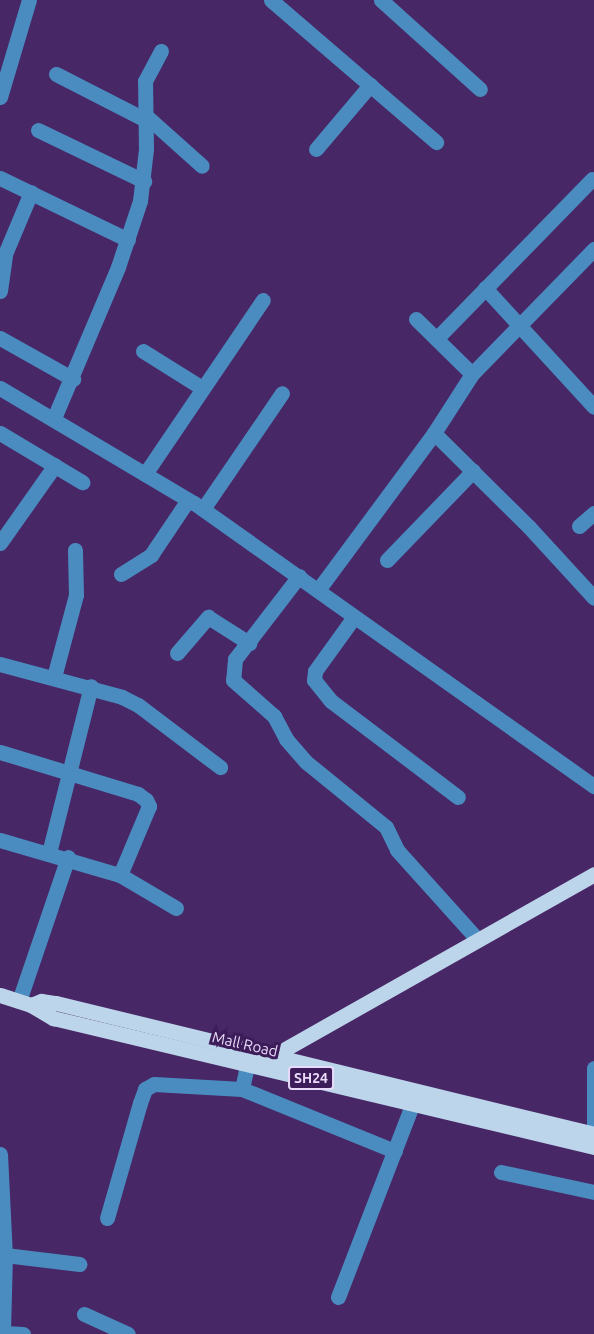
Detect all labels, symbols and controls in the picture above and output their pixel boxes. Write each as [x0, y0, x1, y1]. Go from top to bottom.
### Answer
street label: Mall Road [211, 1028, 279, 1060]
road number: SH24 [287, 1067, 335, 1089]

